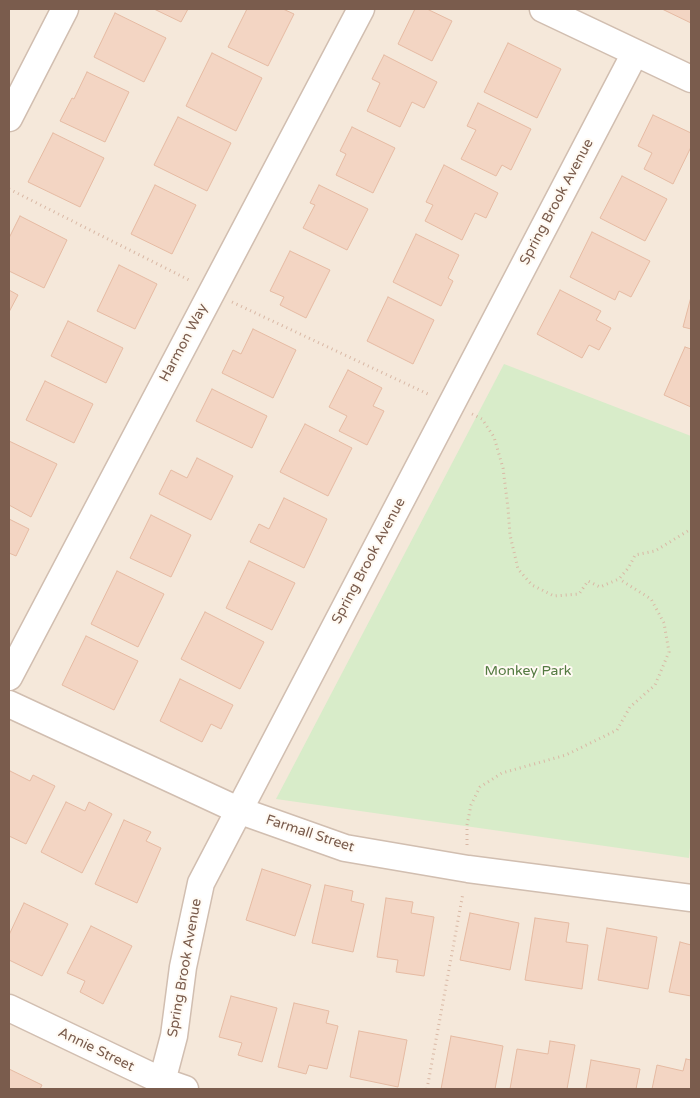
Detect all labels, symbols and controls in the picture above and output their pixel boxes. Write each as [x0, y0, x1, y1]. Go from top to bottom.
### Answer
street label: Spring Brook Avenue [517, 136, 597, 268]
street label: Harmon Way [156, 301, 212, 385]
street label: Spring Brook Avenue [329, 495, 409, 627]
park label: Monkey Park [485, 663, 571, 679]
street label: Farmall Street [264, 812, 356, 856]
street label: Spring Brook Avenue [165, 897, 205, 1039]
street label: Annie Street [55, 1024, 137, 1076]

